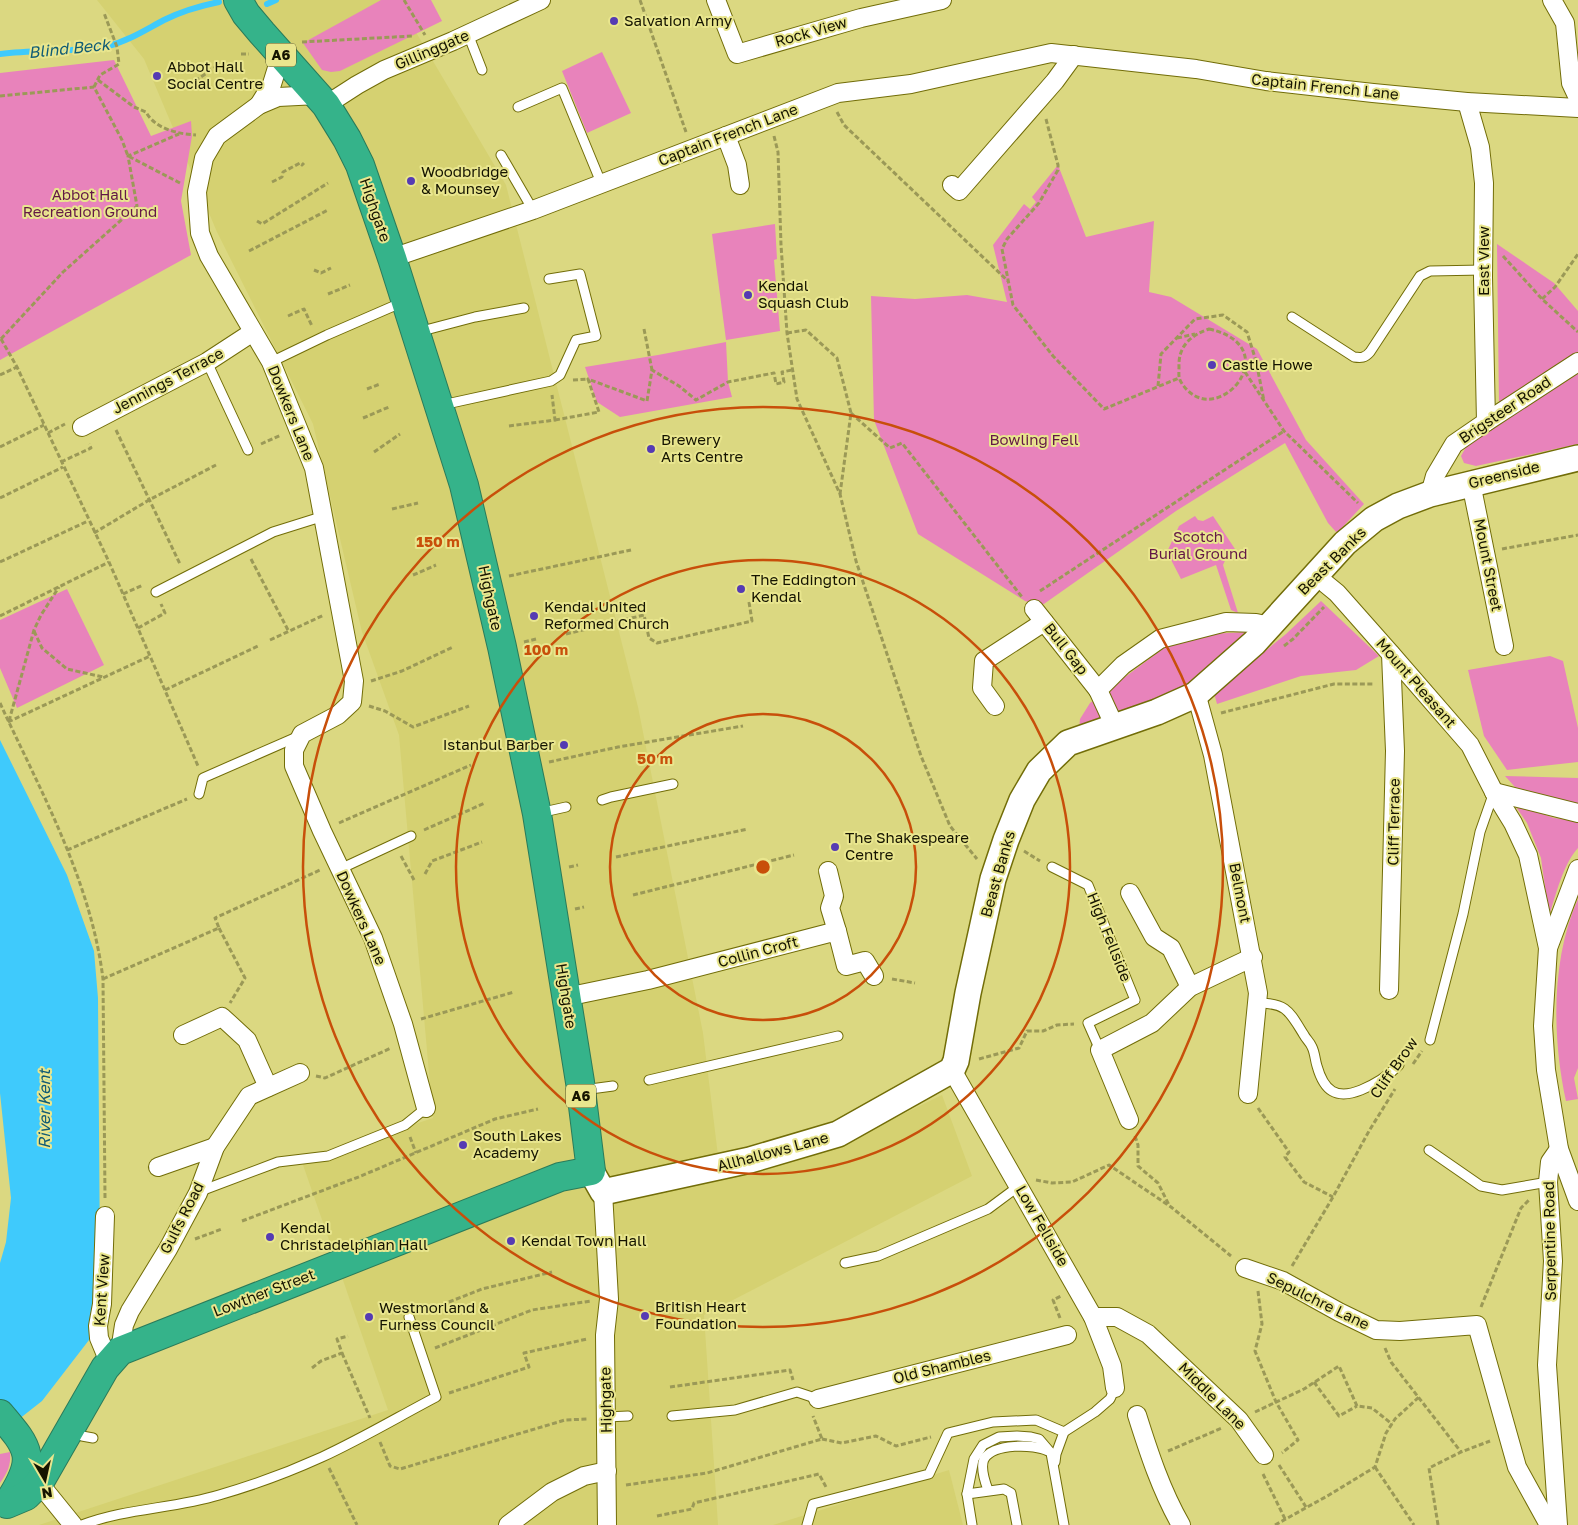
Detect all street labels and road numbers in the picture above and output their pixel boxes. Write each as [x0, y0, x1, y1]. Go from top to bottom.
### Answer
street label: Rock View [773, 12, 849, 50]
street label: Gillinggate [392, 25, 472, 73]
road number: A6 [266, 44, 296, 66]
street label: Captain French Lane [1250, 69, 1400, 103]
street label: Captain French Lane [655, 99, 800, 169]
street label: Highgate [357, 175, 395, 244]
street label: East View [1474, 226, 1492, 296]
street label: Jennings Terrace [109, 343, 226, 417]
street label: Dowkers Lane [265, 362, 319, 463]
street label: Brigsteer Road [1455, 372, 1554, 447]
street label: Greenside [1466, 456, 1542, 492]
street label: Mount Street [1471, 517, 1507, 613]
street label: Beast Banks [1293, 522, 1369, 598]
street label: Highgate [475, 564, 507, 632]
street label: Bull Gap [1041, 619, 1093, 678]
street label: Mount Pleasant [1373, 634, 1461, 731]
street label: Cliff Terrace [1383, 778, 1403, 866]
street label: Beast Banks [976, 828, 1018, 919]
street label: Belmont [1226, 861, 1256, 924]
street label: Dowkers Lane [333, 868, 391, 968]
street label: High Fellside [1084, 889, 1136, 984]
street label: Collin Croft [716, 932, 800, 970]
street label: Highgate [553, 962, 581, 1030]
street label: Cliff Brow [1366, 1033, 1421, 1102]
road number: A6 [566, 1084, 596, 1108]
street label: Allhallows Lane [715, 1127, 831, 1175]
street label: Gulfs Road [155, 1179, 207, 1256]
street label: Serpentine Road [1539, 1181, 1559, 1301]
street label: Low Fellside [1013, 1182, 1073, 1269]
street label: Kent View [90, 1253, 113, 1327]
street label: Lowther Street [210, 1264, 317, 1320]
street label: Sepulchre Lane [1264, 1267, 1373, 1333]
street label: Old Shambles [891, 1345, 992, 1387]
street label: Middle Lane [1175, 1358, 1250, 1433]
street label: Highgate [595, 1367, 615, 1433]

